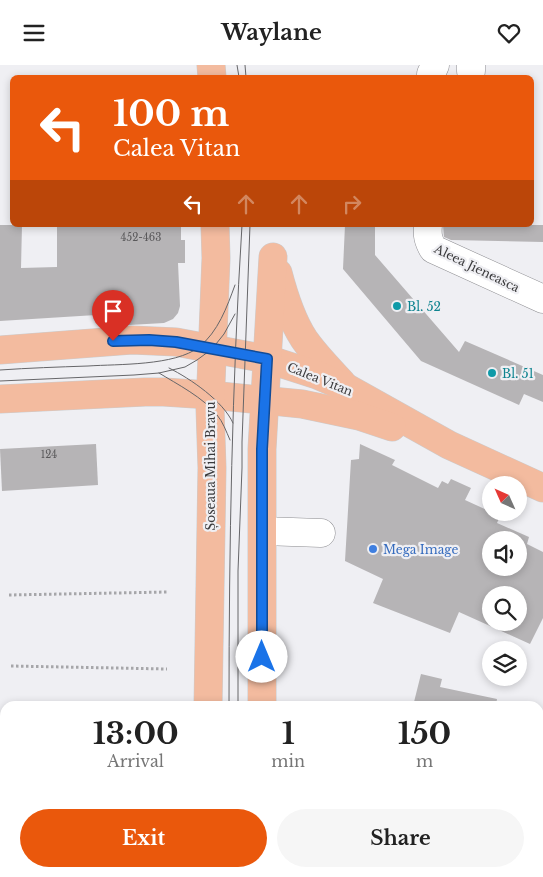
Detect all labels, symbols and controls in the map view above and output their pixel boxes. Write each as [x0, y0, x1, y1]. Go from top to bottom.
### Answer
icon: menu [20, 19, 48, 47]
text: Waylane [221, 19, 322, 46]
icon: heart [495, 19, 523, 47]
text: 100 m [113, 92, 229, 135]
icon: left [30, 95, 95, 160]
text: Calea Vitan [113, 135, 240, 162]
icon: left [179, 190, 207, 218]
icon: ahead [232, 190, 260, 218]
icon: ahead [285, 190, 313, 218]
icon: right [338, 190, 366, 218]
house number: 452-463 [121, 231, 161, 244]
street label: Aleea Jieneasca [431, 240, 522, 295]
pin [92, 290, 134, 341]
icon: arrive [99, 297, 127, 325]
place label: Bl. 52 [407, 299, 441, 314]
marker: Bl. 52 [391, 300, 403, 312]
street label: Calea Vitan [285, 359, 355, 399]
place label: Bl. 51 [502, 366, 534, 381]
marker: Bl. 51 [486, 367, 498, 379]
street label: Șoseaua Mihai Bravu [203, 402, 219, 530]
house number: 124 [41, 448, 57, 461]
north arrow [482, 476, 528, 521]
map controls [482, 476, 527, 686]
button: sound [482, 531, 527, 576]
place label: Mega Image [383, 542, 458, 557]
marker: Mega Image [367, 543, 379, 555]
button: search [482, 586, 527, 631]
position arrow [235, 630, 287, 682]
button: layers [482, 641, 527, 686]
text: 13:00 [93, 715, 179, 752]
text: 1 [282, 715, 295, 752]
text: 150 [398, 715, 451, 752]
text: Arrival [107, 751, 164, 771]
text: min [271, 751, 305, 771]
text: m [416, 751, 433, 771]
button: Exit [20, 809, 267, 867]
button: Share [277, 809, 524, 867]

